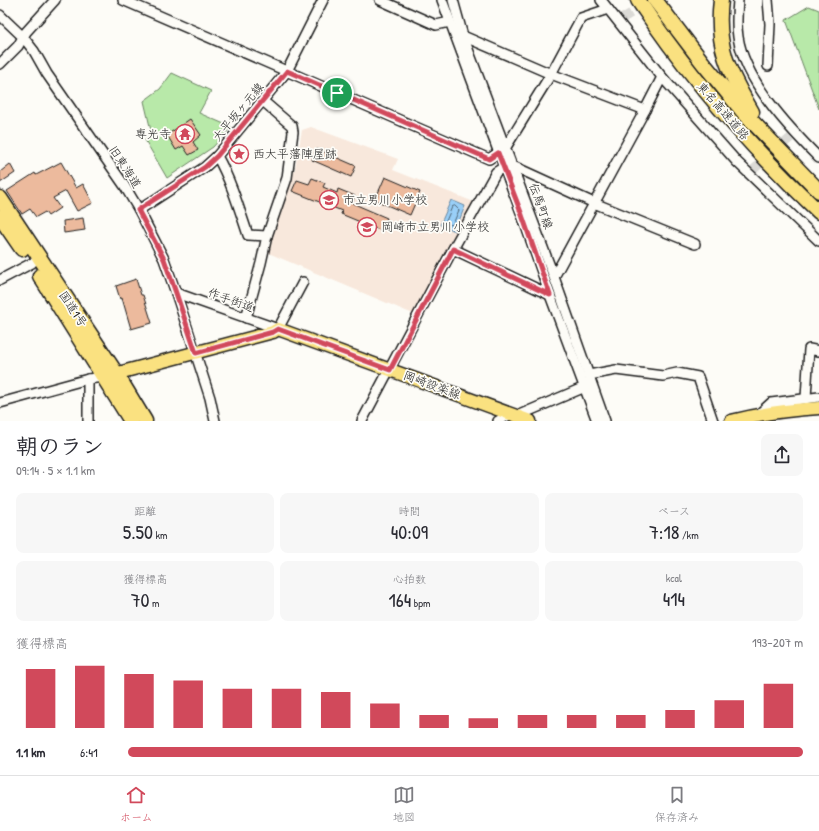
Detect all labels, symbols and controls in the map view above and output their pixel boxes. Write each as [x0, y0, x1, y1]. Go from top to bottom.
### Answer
pin [320, 76, 354, 110]
street label: 東名高速道路 [693, 78, 753, 143]
street label: 大平坂ヶ元線 [208, 79, 267, 145]
icon: arrive [326, 82, 348, 104]
temple icon: 専光寺 [174, 123, 196, 145]
place label: 専光寺 [135, 125, 171, 142]
street label: 旧東海道 [105, 142, 146, 191]
place icon: 西大平藩陣屋跡 [228, 143, 250, 165]
place label: 西大平藩陣屋跡 [253, 145, 337, 162]
street label: 伝馬町線 [525, 180, 558, 231]
school or university icon: 市立男川小学校 [318, 189, 340, 211]
place label: 市立男川小学校 [343, 191, 427, 208]
school or university icon: 岡崎市立男川小学校 [356, 216, 378, 238]
place label: 岡崎市立男川小学校 [381, 218, 489, 235]
street label: 作手街道 [206, 283, 257, 316]
street label: 国道1号 [55, 287, 92, 330]
street label: 岡崎設楽線 [401, 366, 463, 403]
text: 朝のラン [16, 431, 104, 461]
button: share [761, 434, 803, 476]
text: 09:14 · 5 × 1.1 km [16, 461, 95, 479]
text: 距離 [134, 504, 156, 518]
text: 時間 [398, 504, 420, 518]
text: ペース [658, 504, 690, 518]
text: 5.50 [123, 518, 153, 545]
text: 40:09 [391, 518, 428, 545]
text: 7:18 [649, 518, 679, 545]
text: km [153, 528, 168, 542]
text: /km [679, 528, 699, 542]
text: kcal [666, 571, 682, 585]
text: 獲得標高 [123, 572, 167, 586]
text: 心拍数 [393, 572, 426, 586]
text: 414 [663, 585, 685, 612]
text: 70 [131, 586, 150, 613]
text: 164 [388, 586, 411, 613]
text: m [150, 596, 160, 610]
text: bpm [411, 596, 430, 610]
text: 193–207 m [752, 633, 803, 651]
text: 獲得標高 [16, 634, 68, 652]
text: 1.1 km [16, 743, 45, 761]
text: 6:41 [80, 743, 98, 761]
tab: ホーム [120, 784, 153, 824]
tab: 地図 [393, 784, 415, 824]
tab: 保存済み [655, 784, 699, 824]

